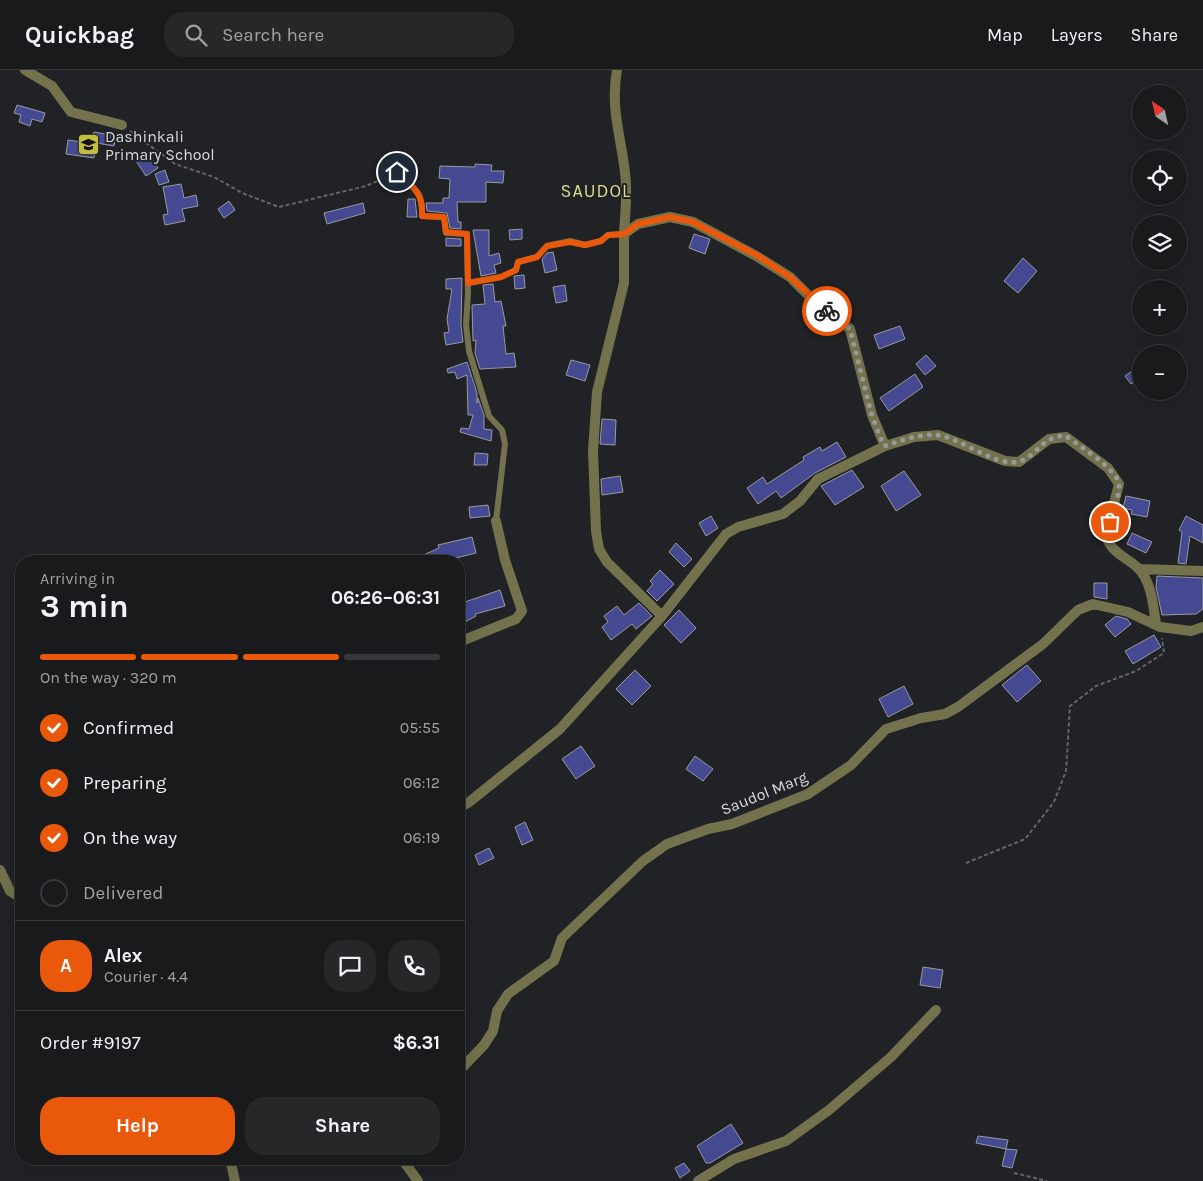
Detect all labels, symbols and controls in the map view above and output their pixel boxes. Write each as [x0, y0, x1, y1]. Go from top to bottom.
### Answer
search box [164, 12, 514, 57]
text: Quickbag [25, 21, 134, 49]
icon: search [182, 21, 210, 49]
text: Search here [222, 24, 324, 46]
text: Map [987, 24, 1023, 46]
text: Layers [1051, 24, 1103, 46]
text: Share [1131, 24, 1178, 46]
north arrow [1132, 85, 1188, 140]
map controls [1132, 85, 1187, 400]
place label: Dashinkali Primary School [105, 127, 215, 164]
school or university icon: Dashinkali Primary School [77, 133, 101, 157]
button: locate [1132, 150, 1187, 205]
pin [376, 151, 418, 193]
icon: home [383, 158, 411, 186]
district label: SAUDOL [561, 180, 631, 202]
button: layers [1132, 215, 1187, 270]
button: + [1132, 280, 1187, 335]
courier [802, 286, 852, 336]
icon: bike [813, 297, 841, 325]
button: − [1132, 345, 1187, 400]
pin [1089, 501, 1131, 543]
icon: bag [1096, 508, 1124, 536]
text: Arriving in [40, 569, 115, 588]
text: 06:26–06:31 [331, 587, 440, 609]
text: 3 min [40, 588, 129, 625]
text: On the way · 320 m [40, 668, 177, 687]
icon: check [40, 714, 68, 742]
text: Confirmed [83, 717, 174, 739]
text: 05:55 [400, 718, 440, 737]
street label: Saudol Marg [718, 767, 810, 819]
icon: check [40, 769, 68, 797]
text: Preparing [83, 772, 166, 794]
text: 06:12 [403, 773, 440, 792]
icon: check [40, 824, 68, 852]
text: On the way [83, 827, 177, 849]
text: 06:19 [403, 828, 440, 847]
text: Delivered [83, 882, 163, 904]
button: chat [324, 940, 376, 992]
button: phone [388, 940, 440, 992]
text: Alex [104, 945, 142, 967]
text: A [60, 955, 72, 977]
text: Courier · 4.4 [104, 967, 188, 986]
text: Order #9197 [40, 1032, 141, 1054]
text: $6.31 [393, 1032, 440, 1054]
button: Help [40, 1097, 235, 1155]
button: Share [245, 1097, 440, 1155]

